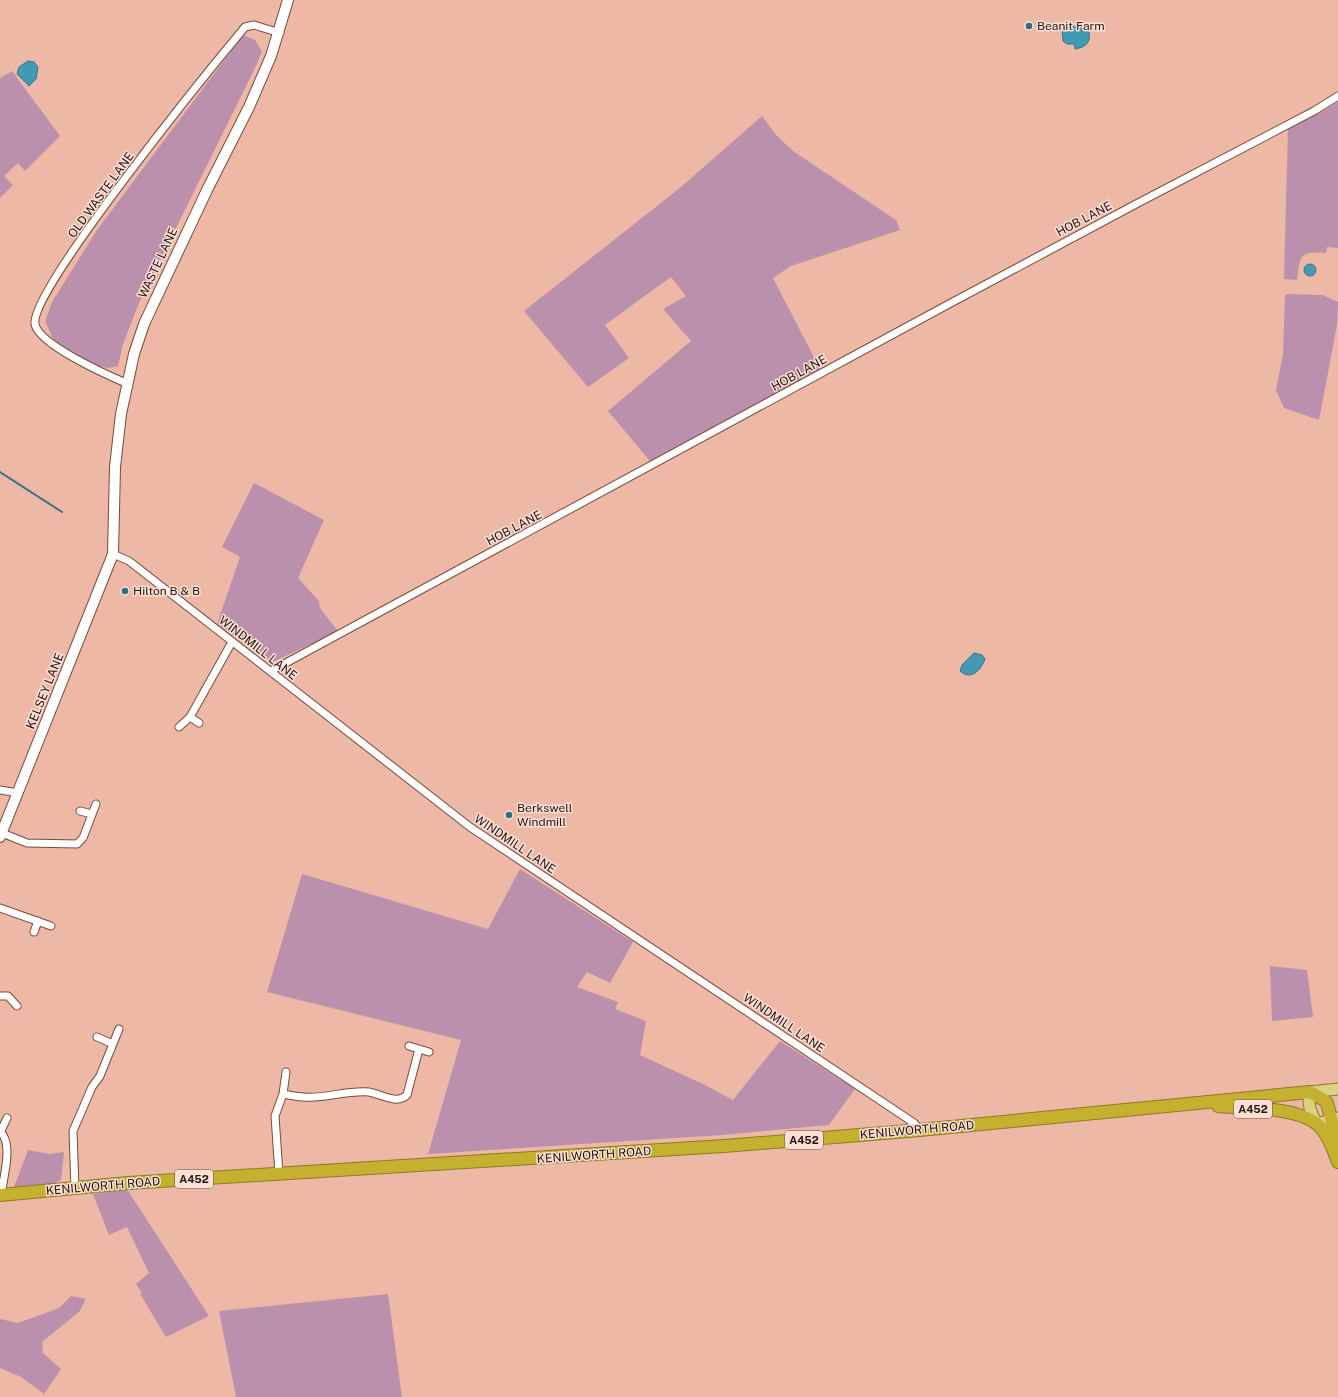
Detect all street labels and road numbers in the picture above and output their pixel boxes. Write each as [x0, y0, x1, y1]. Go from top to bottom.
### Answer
street label: OLD WASTE LANE [65, 149, 137, 241]
street label: HOB LANE [1054, 198, 1114, 240]
street label: WASTE LANE [136, 226, 180, 300]
street label: HOB LANE [769, 352, 829, 394]
street label: HOB LANE [484, 507, 544, 549]
street label: WINDMILL LANE [216, 613, 300, 683]
street label: KELSEY LANE [23, 651, 67, 731]
street label: WINDMILL LANE [472, 812, 558, 876]
street label: WINDMILL LANE [741, 991, 827, 1055]
road number: A452 [1234, 1100, 1272, 1118]
street label: KENILWORTH ROAD [859, 1118, 975, 1142]
road number: A452 [785, 1131, 823, 1149]
street label: KENILWORTH ROAD [536, 1144, 652, 1166]
road number: A452 [175, 1170, 213, 1188]
street label: KENILWORTH ROAD [45, 1174, 161, 1198]

